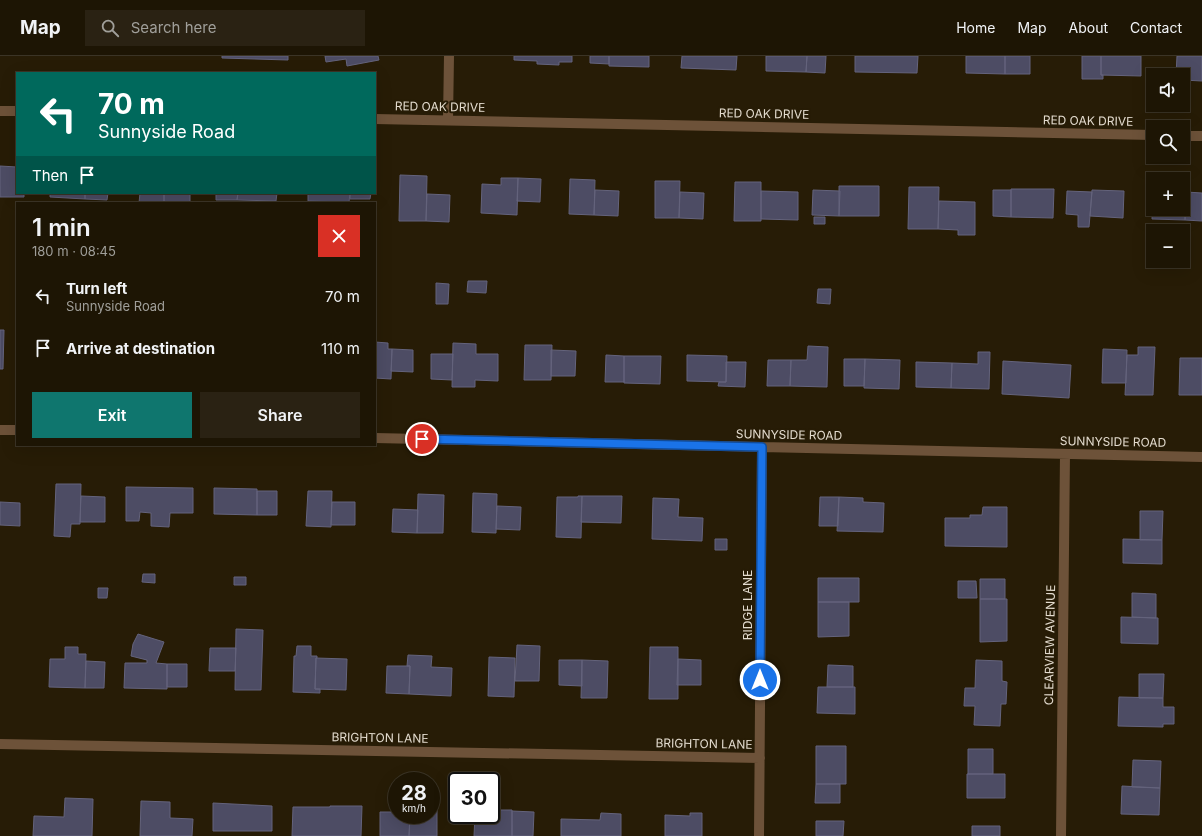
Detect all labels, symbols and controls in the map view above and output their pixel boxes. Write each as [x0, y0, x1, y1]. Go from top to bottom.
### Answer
search box [85, 10, 365, 46]
text: Map [20, 16, 61, 39]
icon: search [99, 17, 121, 39]
text: Search here [131, 18, 216, 37]
text: Home [956, 19, 995, 36]
text: Map [1017, 19, 1047, 36]
text: About [1069, 19, 1108, 36]
text: Contact [1130, 19, 1182, 36]
map controls [1146, 68, 1190, 268]
button: sound [1146, 68, 1190, 112]
text: 70 m [98, 87, 165, 121]
icon: left [32, 88, 84, 140]
street label: RED OAK DRIVE [395, 98, 485, 115]
street label: RED OAK DRIVE [719, 105, 809, 122]
street label: RED OAK DRIVE [1043, 112, 1133, 129]
button: search [1146, 120, 1190, 164]
text: Sunnyside Road [98, 121, 235, 142]
icon: arrive [76, 164, 98, 186]
text: Then [32, 166, 68, 185]
button: + [1146, 172, 1190, 216]
text: 1 min [32, 213, 91, 242]
button: close [318, 215, 360, 257]
button: − [1146, 224, 1190, 268]
text: 180 m · 08:45 [32, 243, 116, 259]
text: Turn left [66, 279, 127, 298]
icon: left [32, 285, 54, 307]
text: 70 m [325, 287, 360, 306]
text: Sunnyside Road [66, 298, 165, 314]
icon: arrive [32, 337, 54, 359]
text: Arrive at destination [66, 339, 215, 358]
text: 110 m [321, 339, 360, 358]
button: Exit [32, 392, 192, 438]
button: Share [200, 392, 360, 438]
pin [405, 422, 439, 456]
street label: SUNNYSIDE ROAD [736, 426, 842, 443]
icon: arrive [411, 428, 433, 450]
street label: SUNNYSIDE ROAD [1060, 433, 1166, 450]
street label: RIDGE LANE [740, 570, 755, 640]
street label: CLEARVIEW AVENUE [1041, 585, 1058, 705]
position arrow [739, 659, 781, 701]
street label: BRIGHTON LANE [331, 729, 429, 746]
street label: BRIGHTON LANE [655, 735, 753, 752]
speed limit sign: 30 [448, 772, 500, 824]
text: 28 [401, 781, 427, 805]
text: km/h [402, 802, 426, 814]

